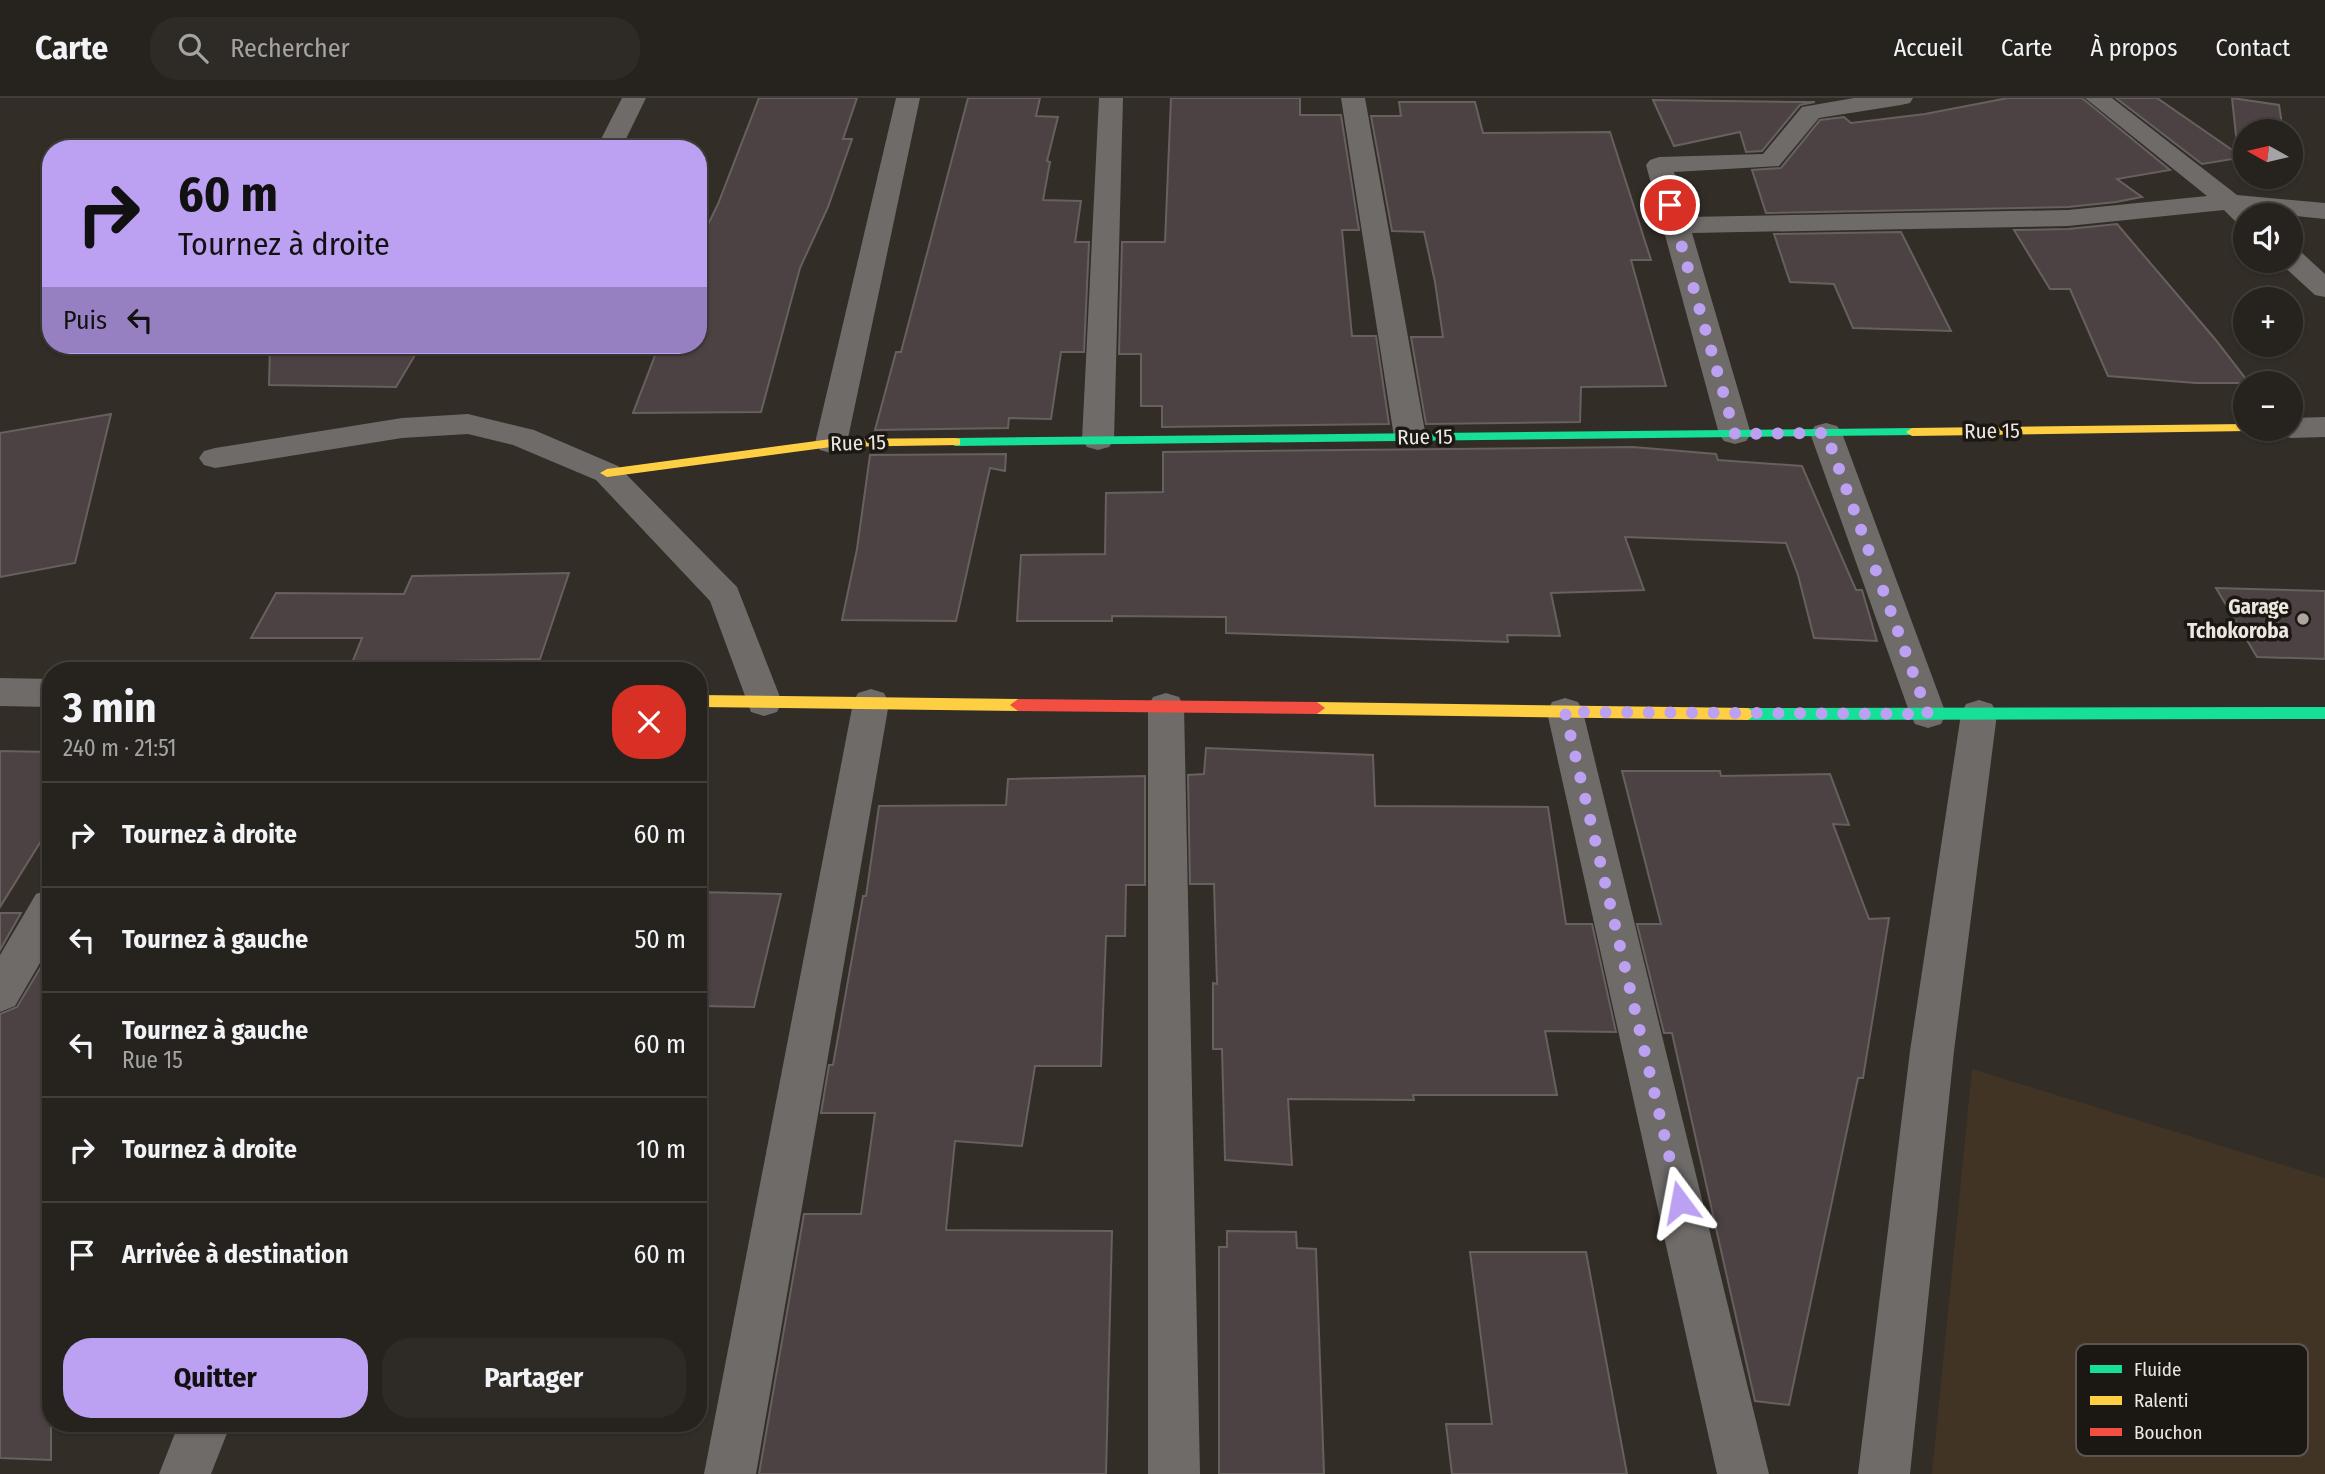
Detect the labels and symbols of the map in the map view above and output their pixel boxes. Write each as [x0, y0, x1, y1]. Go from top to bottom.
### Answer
north arrow [2233, 119, 2303, 189]
pin [1640, 175, 1700, 235]
street label: Rue 15 [1964, 418, 2020, 444]
street label: Rue 15 [1397, 424, 1453, 450]
street label: Rue 15 [830, 429, 886, 457]
place label: Garage Tchokoroba [2187, 594, 2289, 644]
marker: Garage Tchokoroba [2295, 611, 2311, 627]
position arrow [1643, 1165, 1717, 1239]
legend [2076, 1344, 2308, 1456]
text: Fluide [2134, 1358, 2181, 1381]
text: Ralenti [2134, 1389, 2189, 1412]
text: Bouchon [2134, 1421, 2202, 1444]

